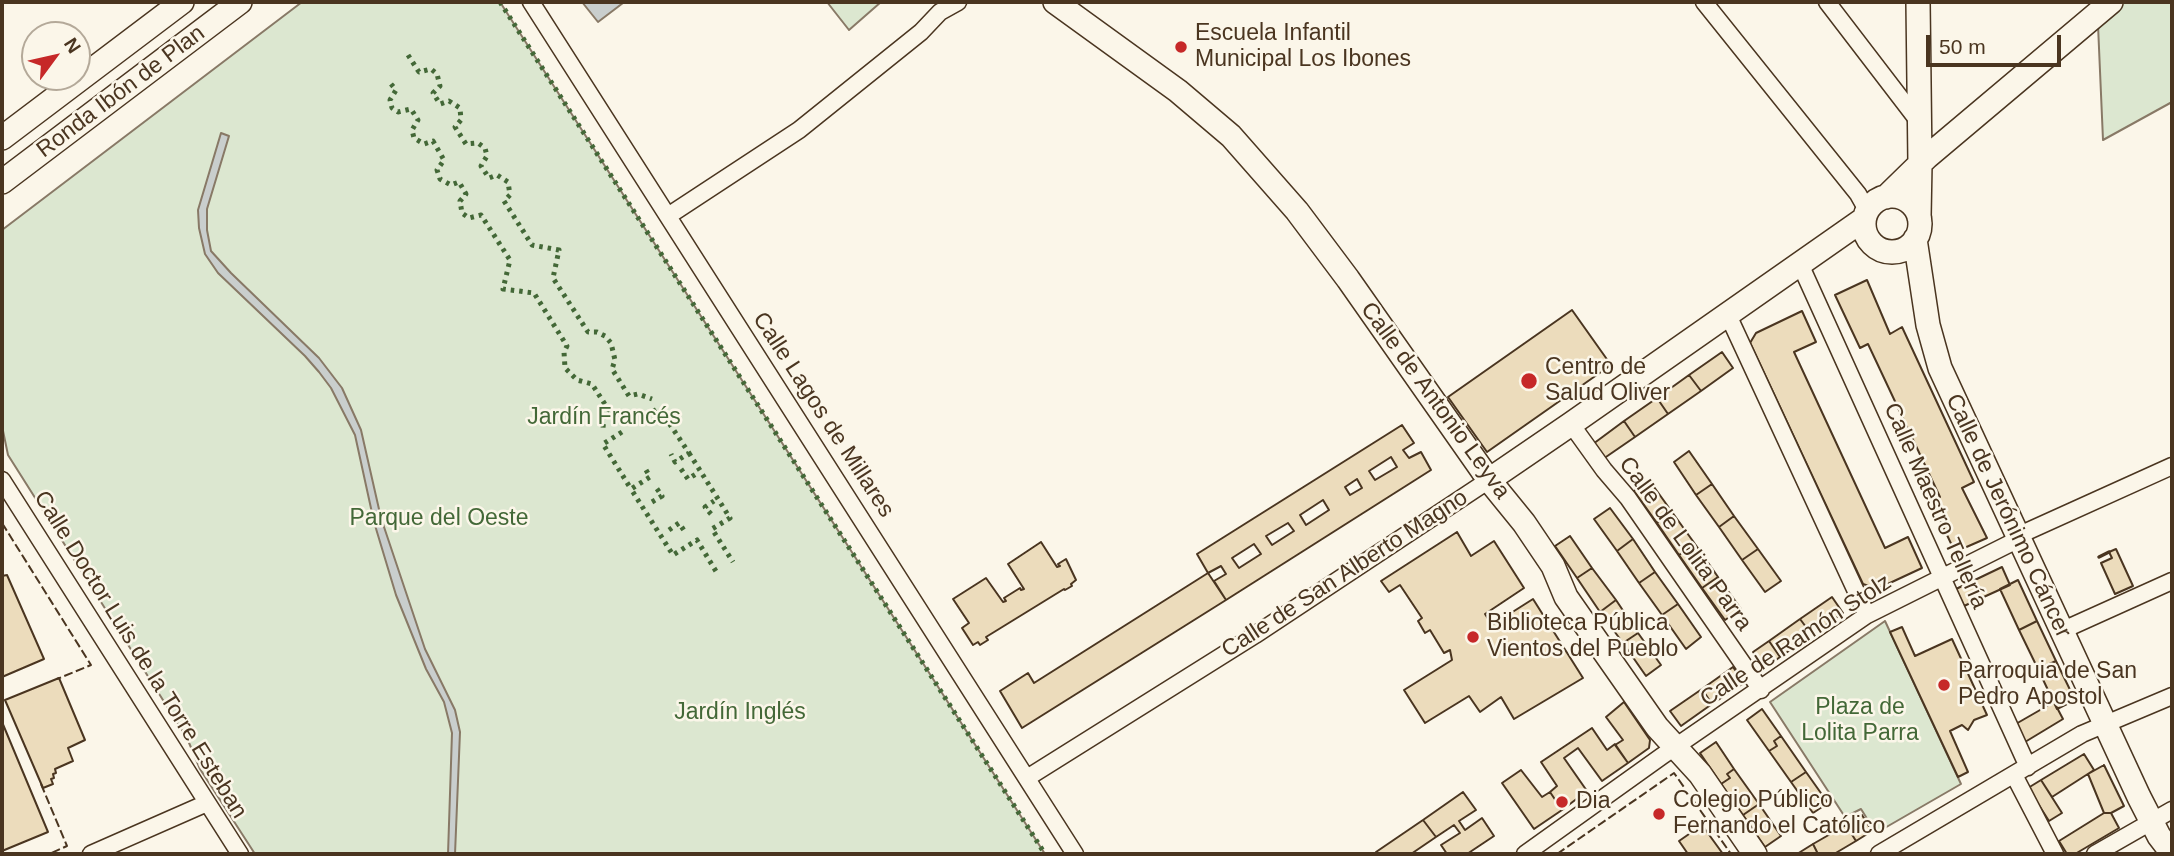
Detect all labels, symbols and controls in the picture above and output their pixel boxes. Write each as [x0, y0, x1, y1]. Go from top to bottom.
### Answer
street label: Ronda Ibón de Plan [32, 20, 210, 164]
place label: Escuela Infantil Municipal Los Ibones [1195, 20, 1411, 74]
north arrow [21, 21, 91, 91]
scale bar [1929, 21, 2064, 65]
text: N [60, 34, 85, 57]
text: 50 m [1939, 35, 1986, 58]
marker: Escuela Infantil Municipal Los Ibones [1173, 39, 1189, 55]
street label: Calle de Antonio Leyva [1354, 297, 1516, 505]
street label: Calle Lagos de Millares [746, 307, 900, 523]
place label: Centro de Salud Oliver [1545, 354, 1670, 408]
marker: Centro de Salud Oliver [1519, 371, 1539, 391]
street label: Calle de Jerónimo Cáncer [1939, 390, 2077, 642]
street label: Calle Maestro Tellería [1877, 399, 1993, 613]
park label: Jardín Francés [527, 404, 681, 432]
street label: Calle de Lolita Parra [1613, 452, 1757, 636]
street label: Calle de San Alberto Magno [1217, 484, 1473, 664]
street label: Calle Doctor Luis de la Torre Esteban [27, 486, 253, 824]
park label: Parque del Oeste [349, 505, 529, 533]
street label: Calle de Ramón Stolz [1695, 569, 1897, 713]
place label: Biblioteca Pública Vientos del Pueblo [1487, 610, 1678, 664]
marker: Biblioteca Pública Vientos del Pueblo [1465, 629, 1481, 645]
place label: Parroquia de San Pedro Apostol [1958, 658, 2137, 712]
marker: Parroquia de San Pedro Apostol [1936, 677, 1952, 693]
park label: Plaza de Lolita Parra [1801, 694, 1919, 748]
park label: Jardín Inglés [674, 699, 806, 727]
place label: Colegio Público Fernando el Católico [1673, 787, 1885, 841]
place label: Dia [1576, 788, 1611, 816]
marker: Dia [1554, 794, 1570, 810]
marker: Colegio Público Fernando el Católico [1651, 806, 1667, 822]

